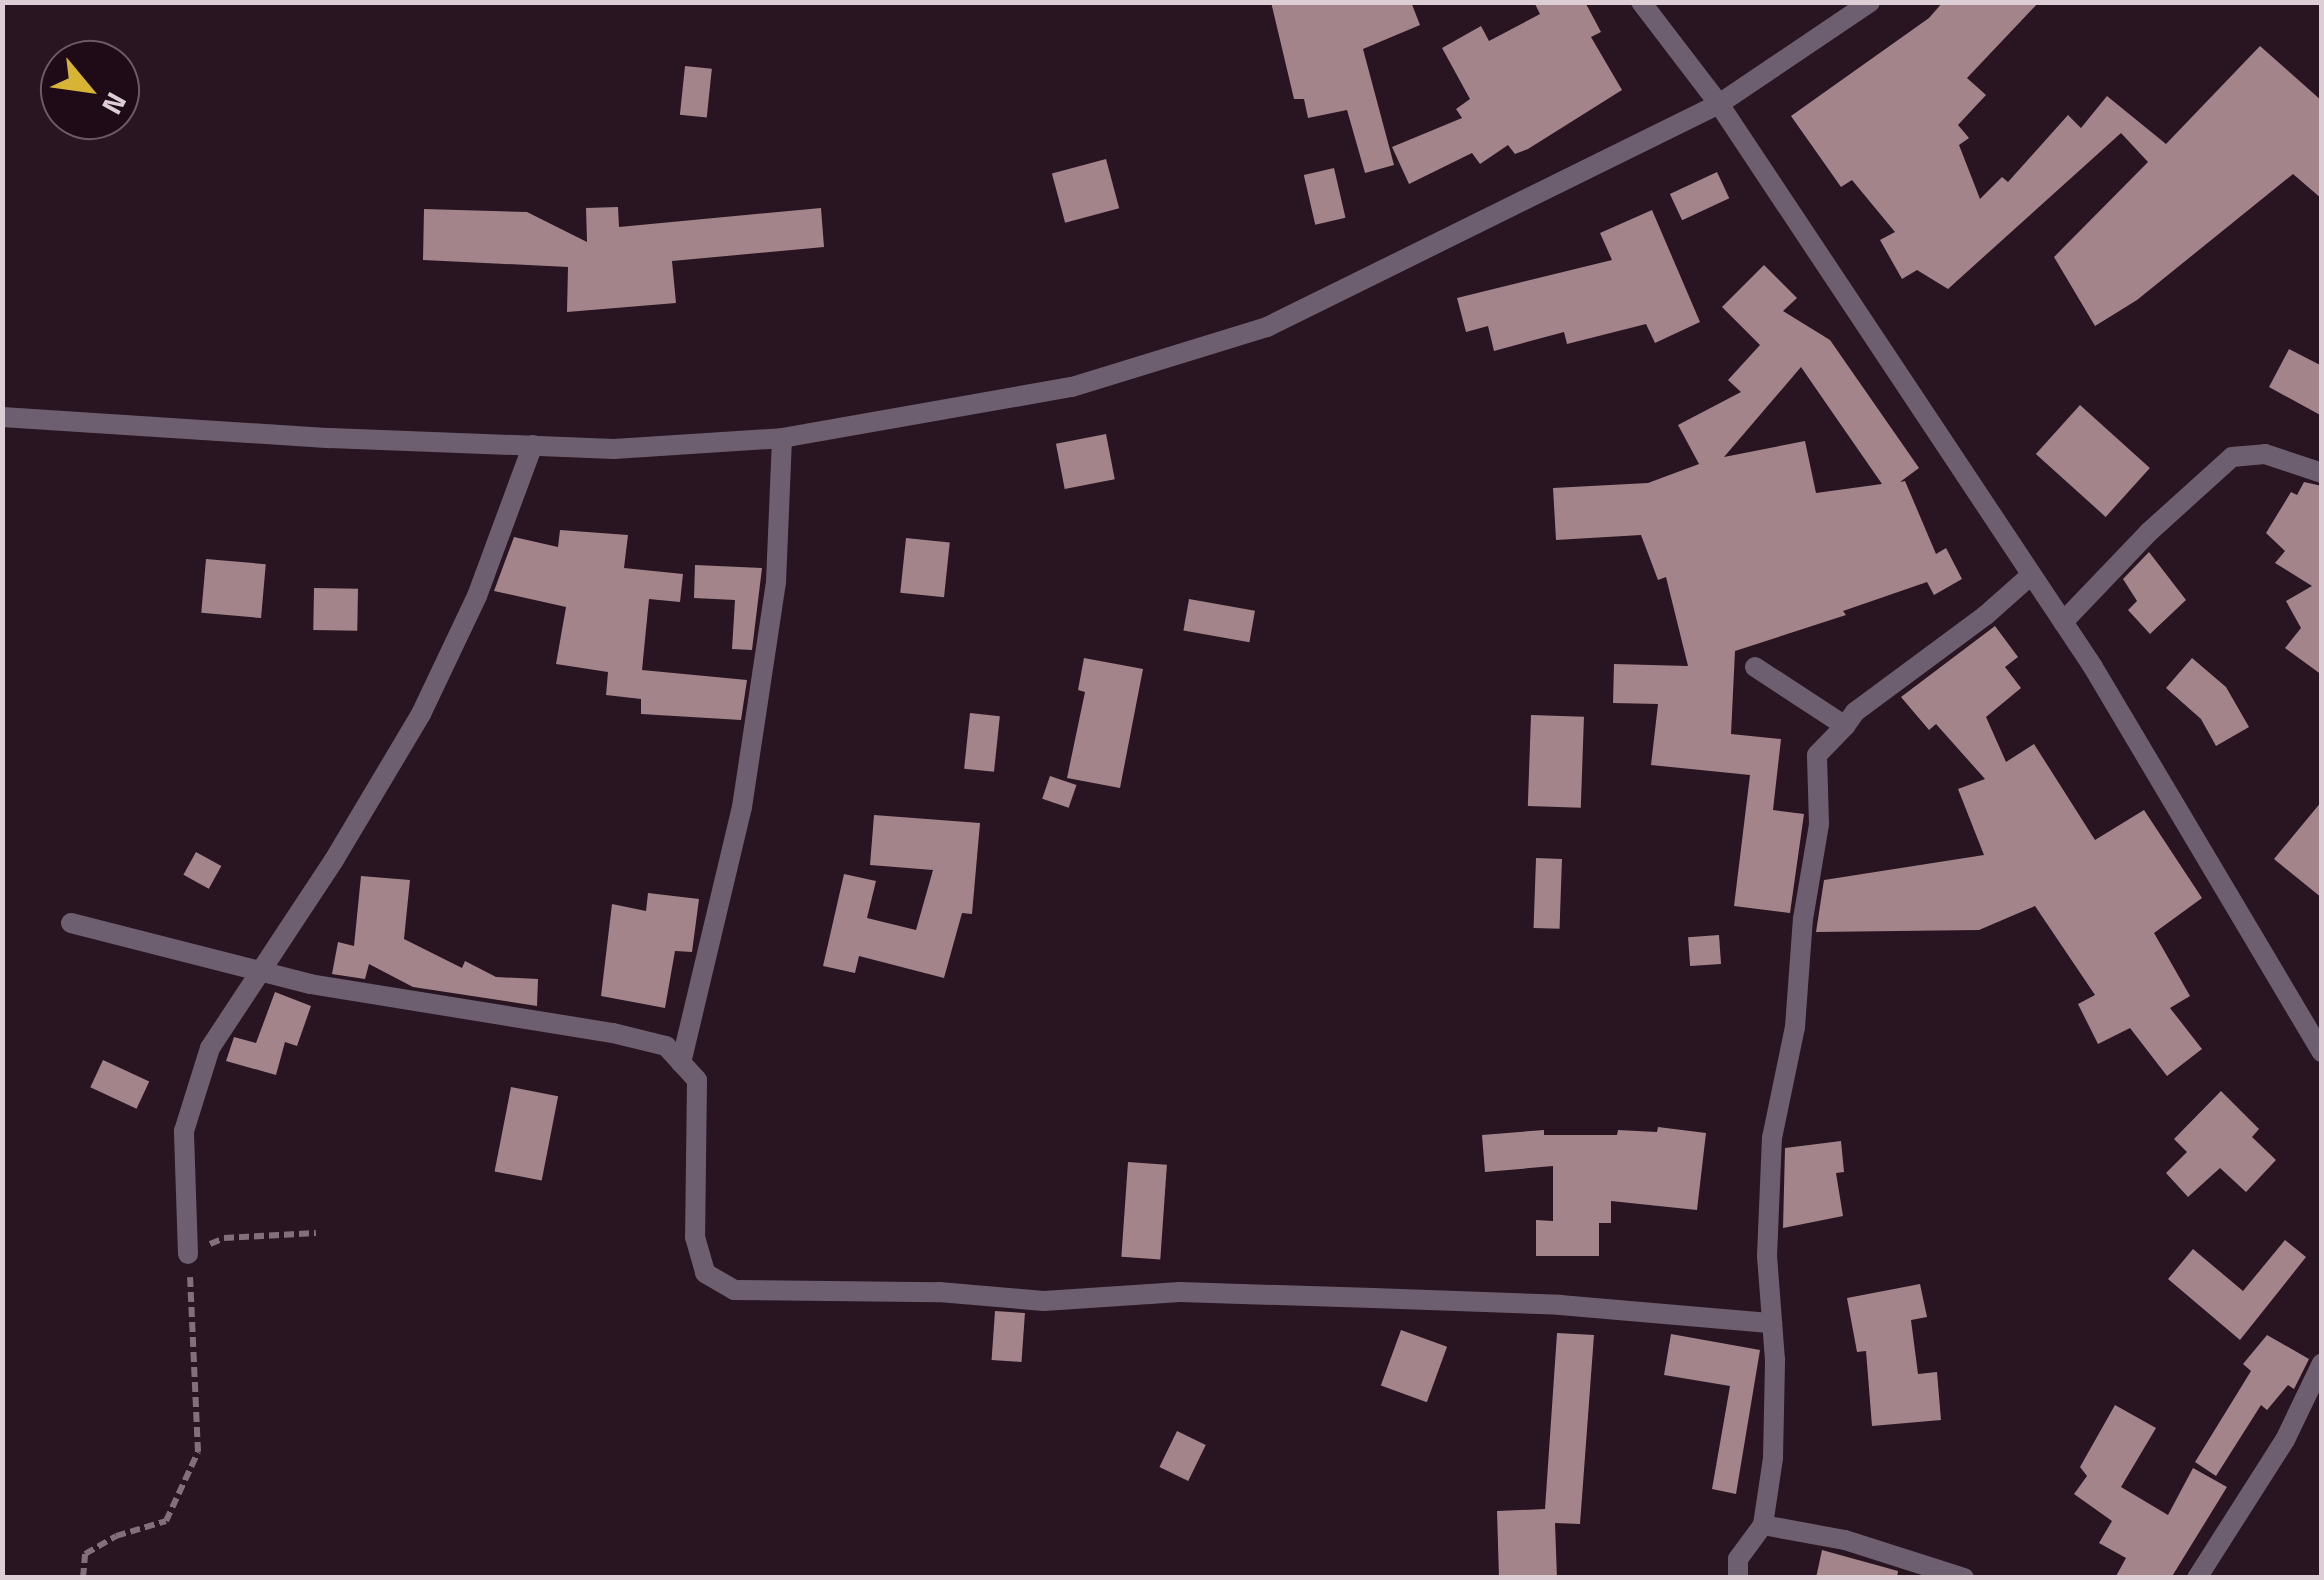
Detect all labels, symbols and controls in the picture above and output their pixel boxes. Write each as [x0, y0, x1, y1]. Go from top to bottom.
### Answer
north arrow [40, 40, 140, 140]
text: N [91, 85, 138, 123]

